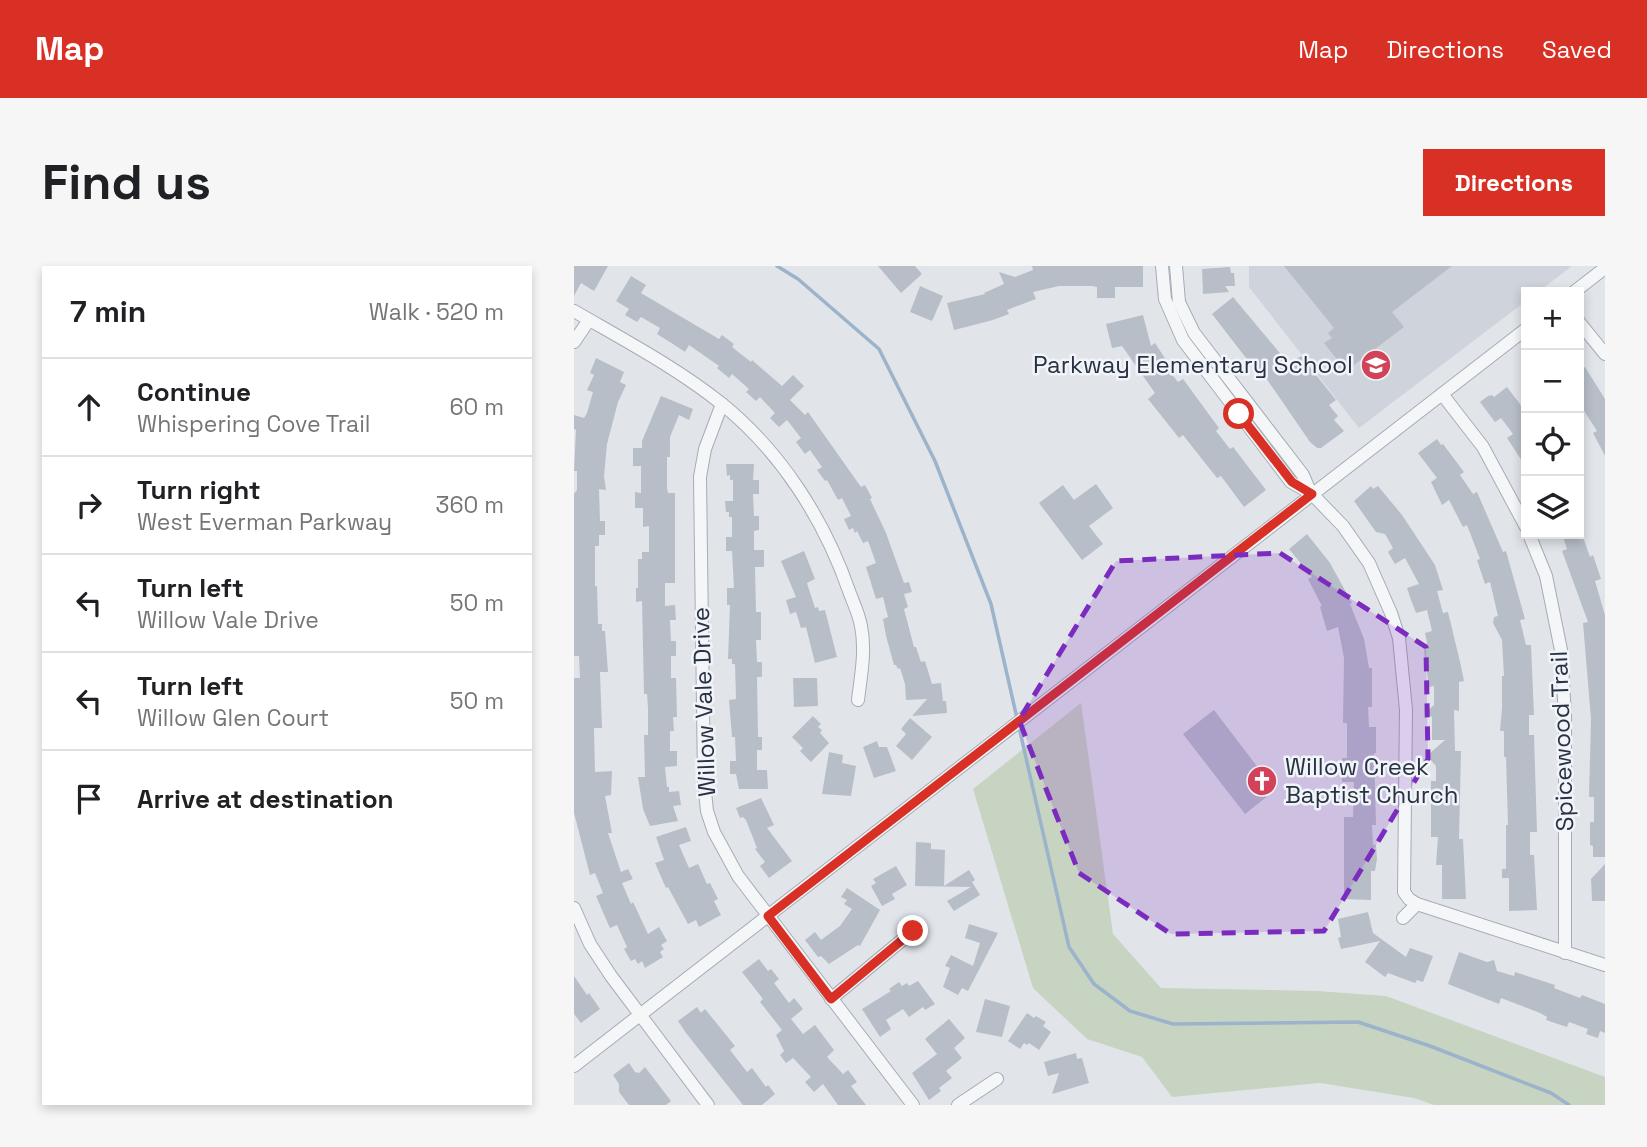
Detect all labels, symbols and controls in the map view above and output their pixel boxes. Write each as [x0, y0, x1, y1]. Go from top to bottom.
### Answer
text: Map [35, 28, 104, 70]
text: Map [1298, 34, 1348, 65]
text: Directions [1386, 34, 1504, 65]
text: Saved [1542, 34, 1612, 65]
button: Directions [1423, 149, 1605, 216]
text: Find us [42, 151, 211, 213]
map controls [1521, 287, 1584, 539]
button: + [1521, 287, 1584, 350]
text: 7 min [70, 292, 146, 331]
text: Walk · 520 m [369, 297, 504, 327]
school or university icon: Parkway Elementary School [1359, 348, 1393, 382]
place label: Parkway Elementary School [1033, 349, 1353, 380]
button: − [1521, 350, 1584, 413]
text: Continue [137, 375, 251, 409]
icon: ahead [70, 388, 108, 426]
text: 60 m [449, 392, 504, 422]
route start [1223, 398, 1254, 429]
text: Whispering Cove Trail [137, 409, 370, 439]
button: locate [1521, 413, 1584, 476]
text: Turn right [137, 473, 261, 507]
button: layers [1521, 476, 1584, 539]
icon: right [70, 486, 108, 524]
text: 360 m [436, 490, 504, 520]
text: West Everman Parkway [137, 507, 392, 537]
text: Turn left [137, 571, 244, 605]
icon: left [70, 584, 108, 622]
text: 50 m [450, 588, 504, 618]
text: Willow Vale Drive [137, 605, 319, 635]
street label: Willow Vale Drive [685, 607, 722, 797]
street label: Spicewood Trail [1543, 650, 1580, 832]
text: Turn left [137, 669, 244, 703]
icon: left [70, 682, 108, 720]
text: 50 m [450, 686, 504, 716]
text: Willow Glen Court [137, 703, 329, 733]
place label: Willow Creek Baptist Church [1285, 751, 1458, 810]
church icon: Willow Creek Baptist Church [1245, 764, 1279, 798]
icon: arrive [70, 780, 108, 818]
text: Arrive at destination [137, 782, 394, 816]
route end [897, 915, 928, 946]

